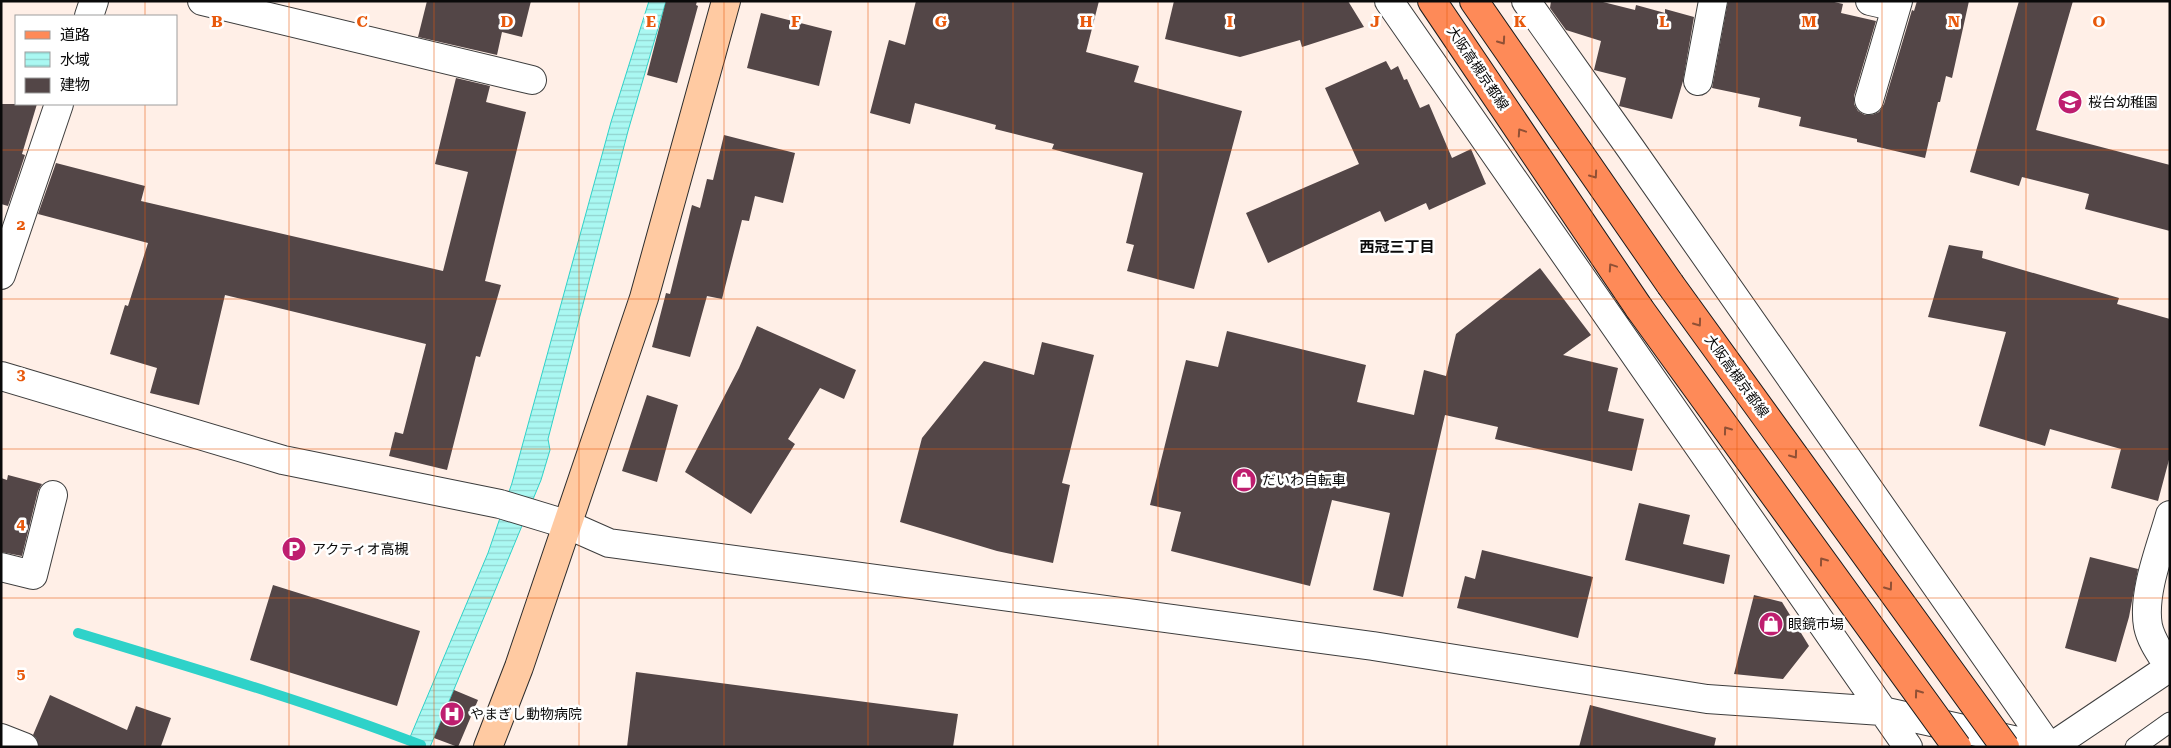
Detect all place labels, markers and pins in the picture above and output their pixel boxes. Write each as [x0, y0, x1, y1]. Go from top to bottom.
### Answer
school or university icon: 桜台幼稚園 [2057, 89, 2083, 115]
place label: 桜台幼稚園 [2088, 94, 2158, 110]
shop icon: だいわ自転車 [1231, 467, 1257, 493]
place label: だいわ自転車 [1262, 472, 1346, 488]
parking icon: アクティオ高槻 [281, 536, 307, 562]
place label: アクティオ高槻 [312, 541, 408, 557]
shop icon: 眼鏡市場 [1758, 611, 1784, 637]
place label: 眼鏡市場 [1788, 616, 1844, 632]
hospital icon: やまぎし動物病院 [439, 701, 465, 727]
place label: やまぎし動物病院 [470, 706, 582, 722]

